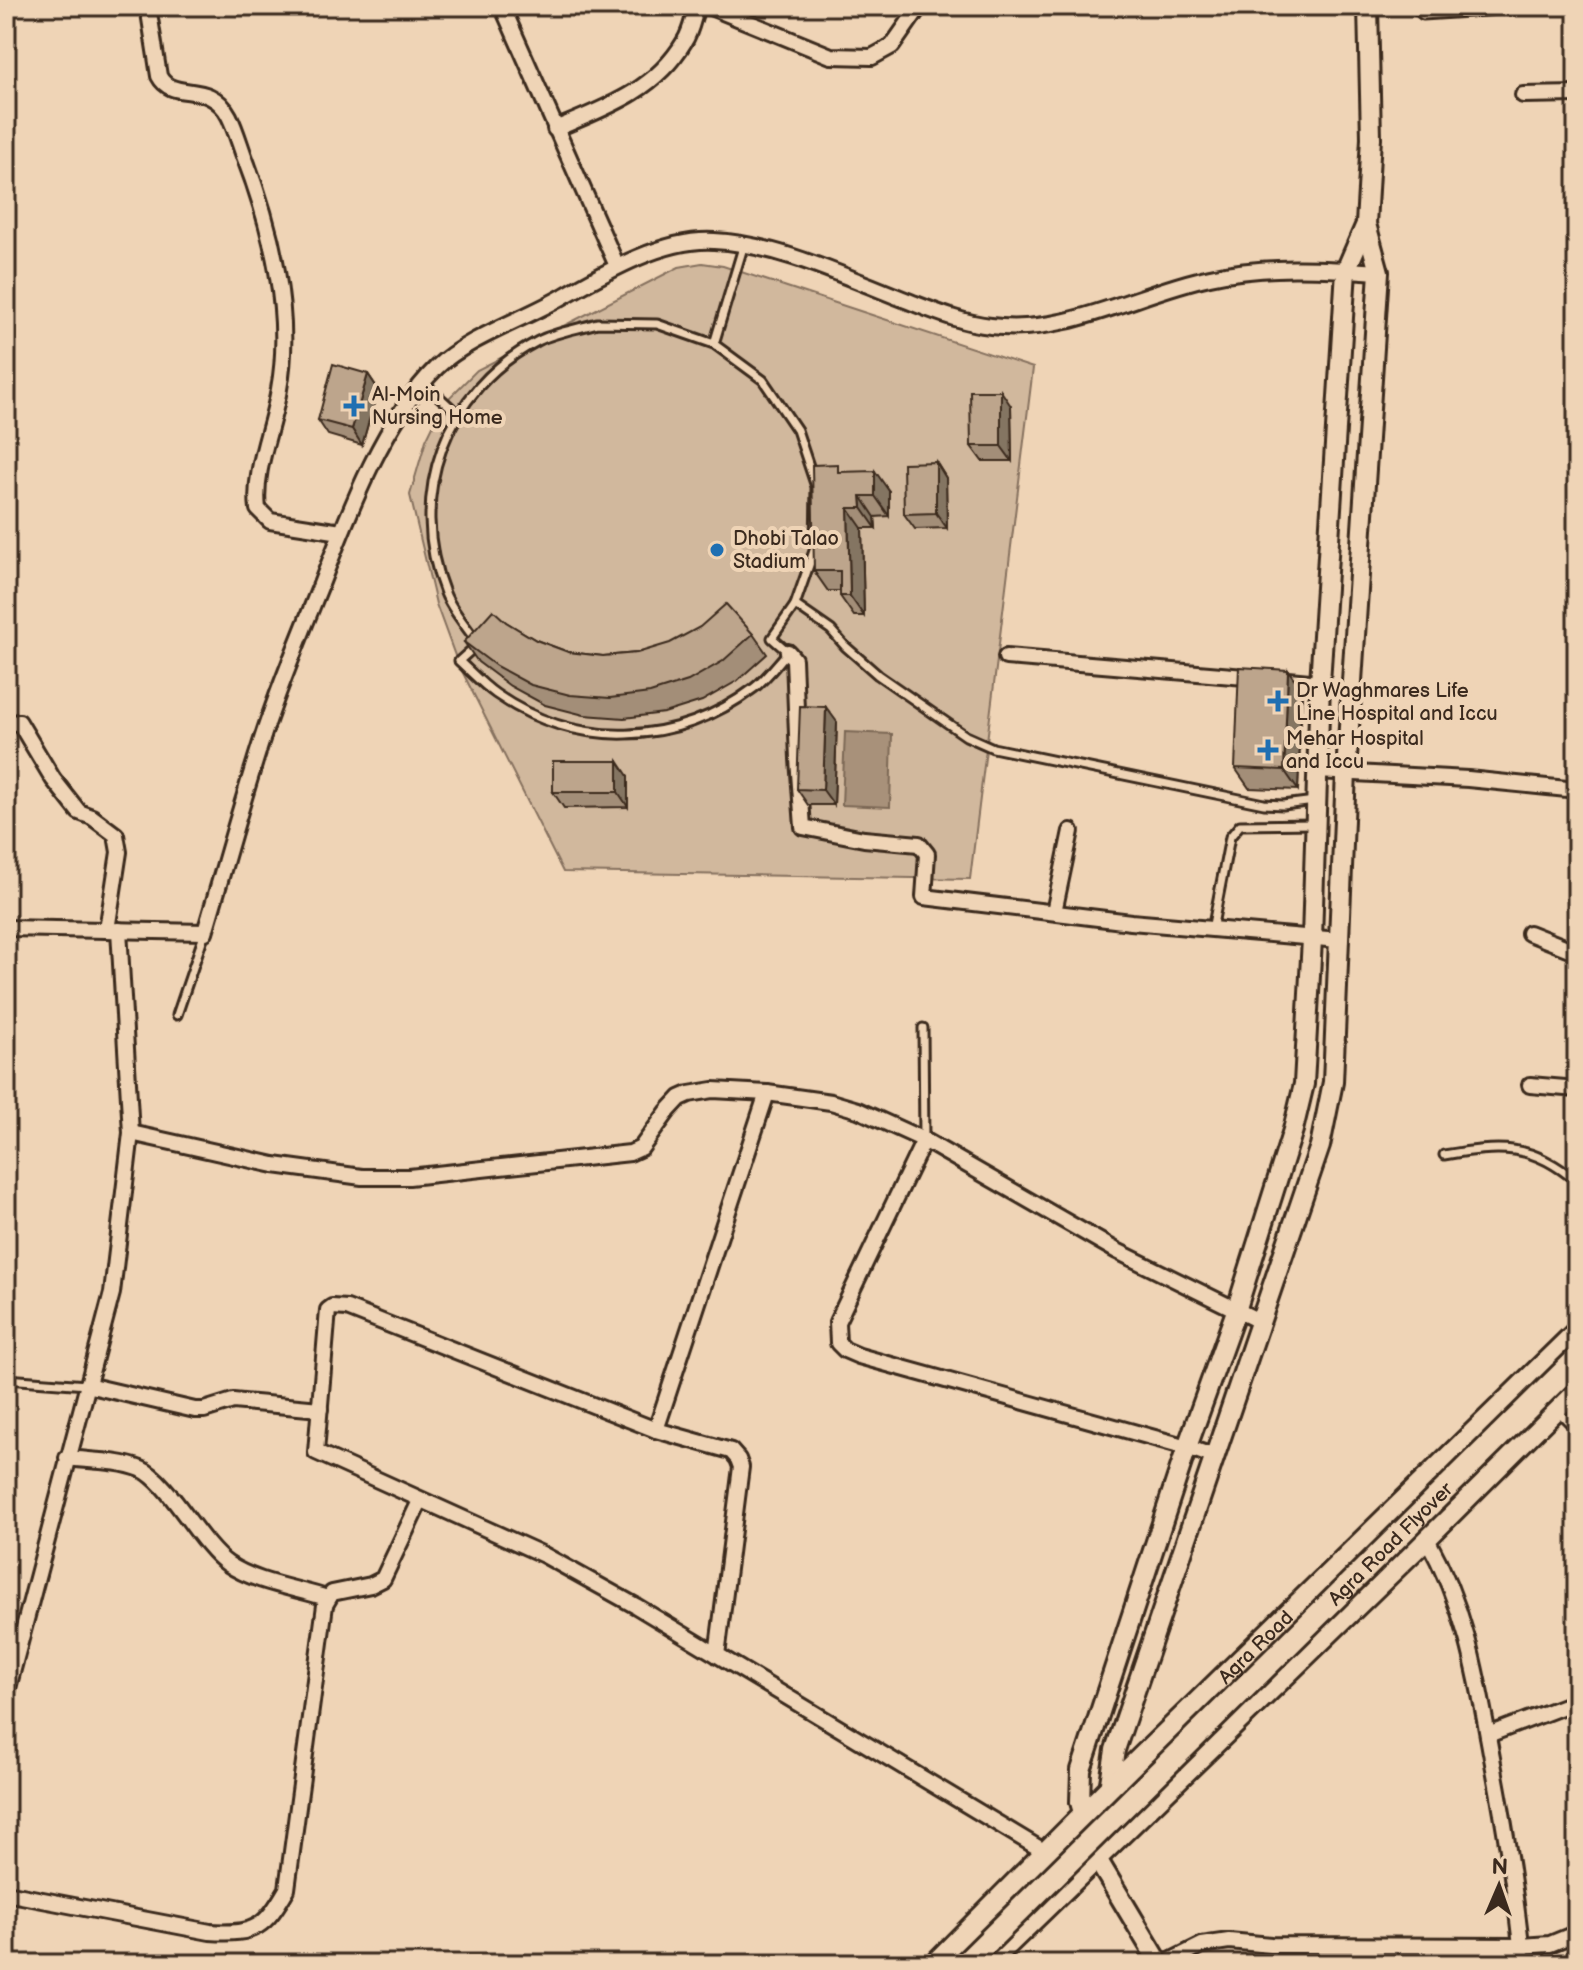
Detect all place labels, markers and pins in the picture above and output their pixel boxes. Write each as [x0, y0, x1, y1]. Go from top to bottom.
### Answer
place label: Al-Moin Nursing Home [372, 383, 503, 430]
marker: Al-Moin Nursing Home [343, 395, 365, 417]
place label: Dhobi Talao Stadium [733, 527, 839, 574]
marker: Dhobi Talao Stadium [708, 541, 726, 559]
place label: Dr Waghmares Life Line Hospital and Iccu [1296, 679, 1498, 726]
marker: Dr Waghmares Life Line Hospital and Iccu [1267, 690, 1289, 712]
place label: Mehar Hospital and Iccu [1286, 727, 1424, 774]
marker: Mehar Hospital and Iccu [1257, 739, 1279, 761]

